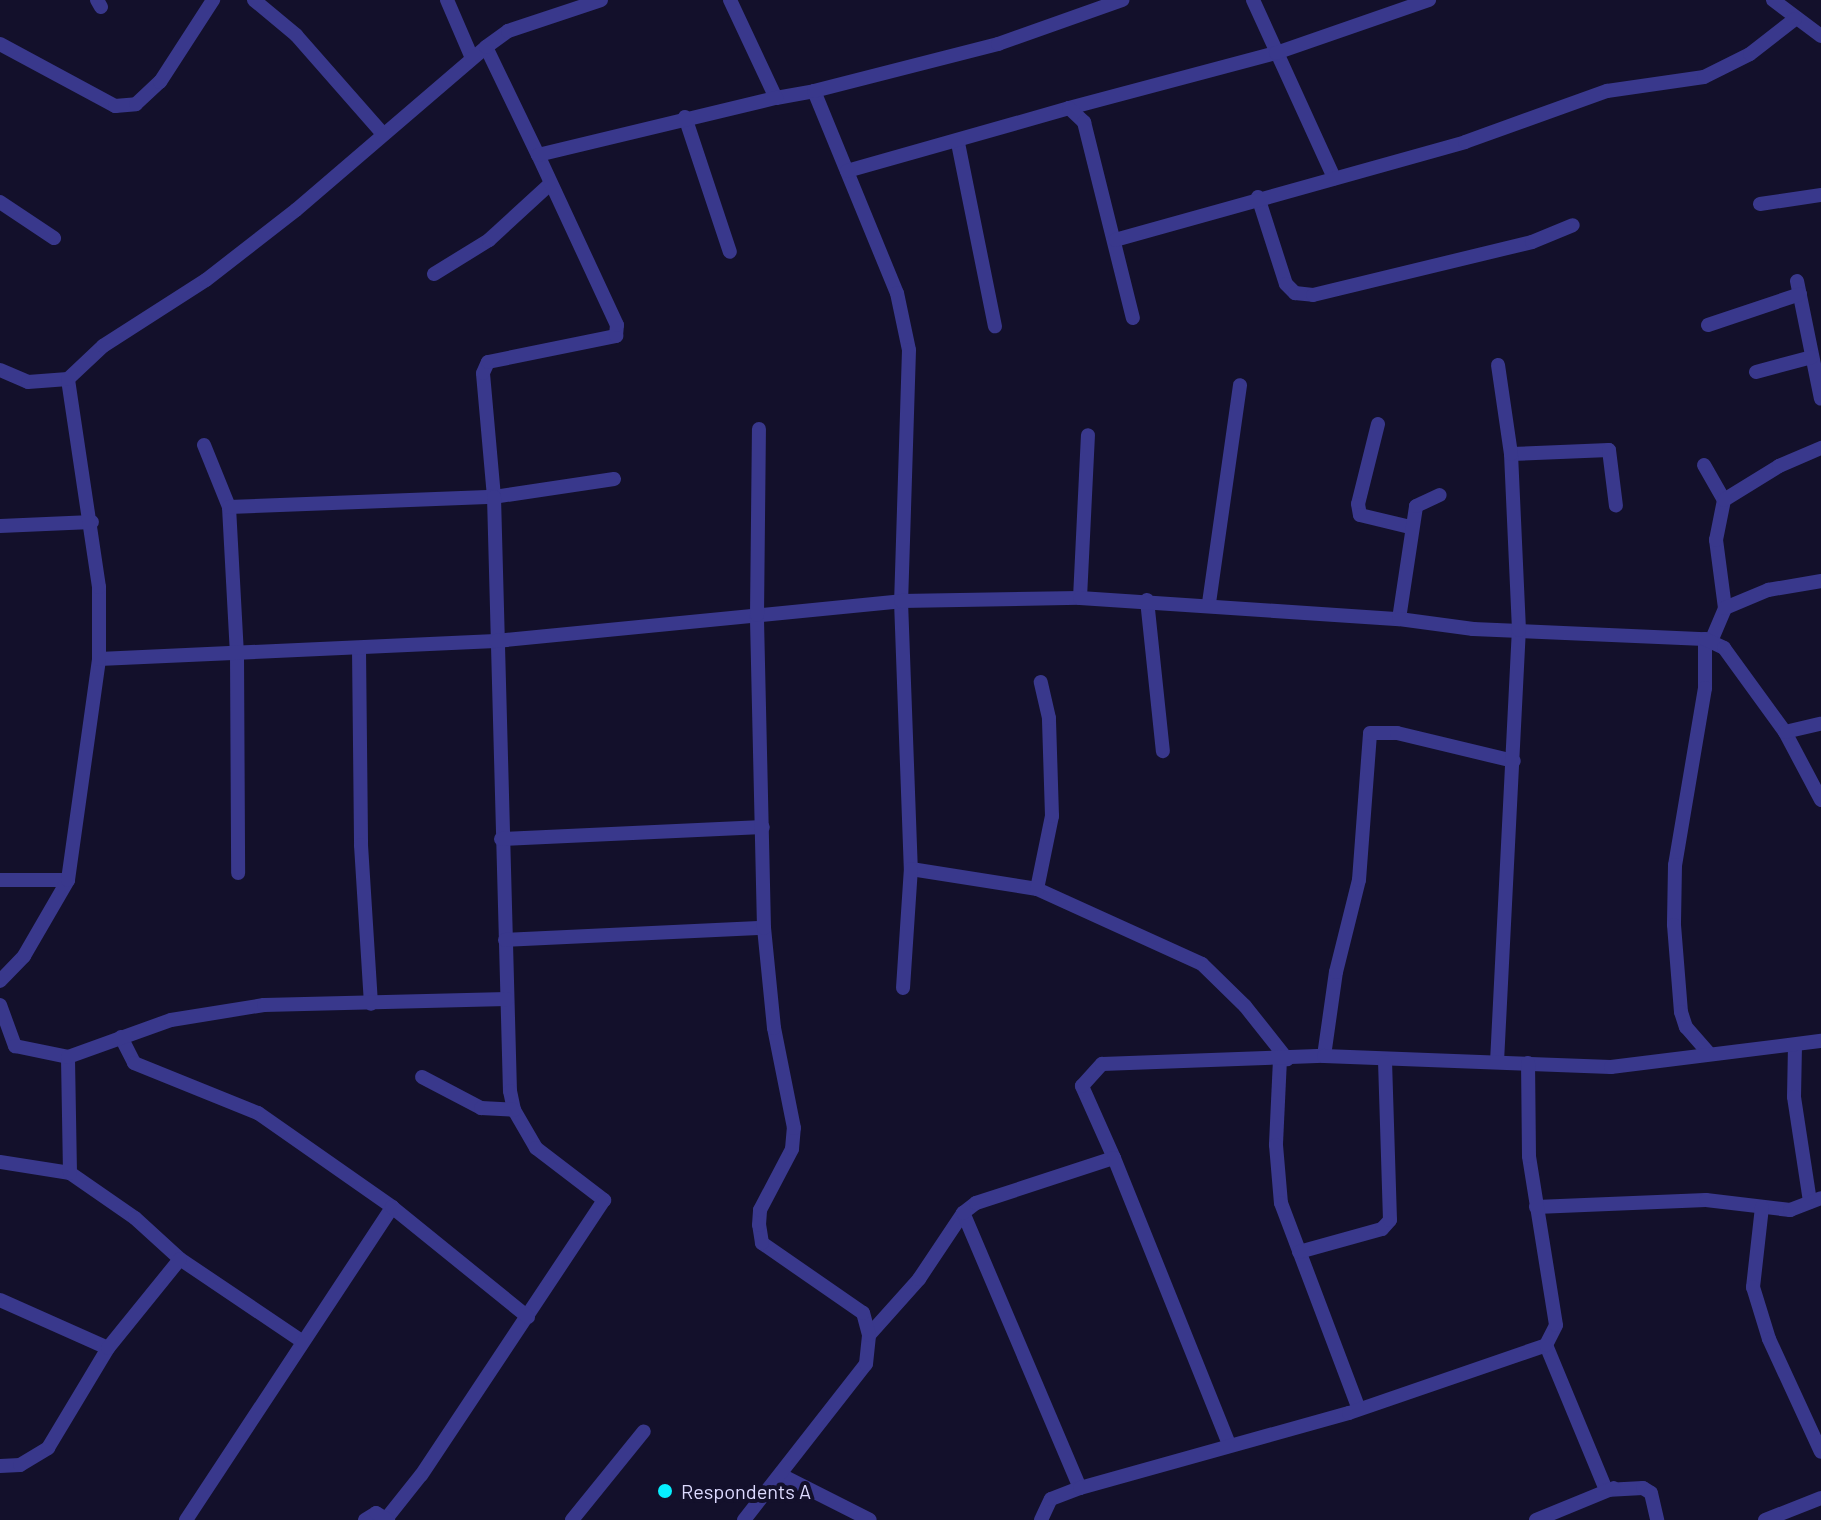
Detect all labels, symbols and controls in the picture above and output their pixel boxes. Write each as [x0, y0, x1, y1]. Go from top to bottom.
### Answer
place label: Respondents A [681, 1479, 811, 1503]
marker: Respondents A [656, 1482, 674, 1500]

